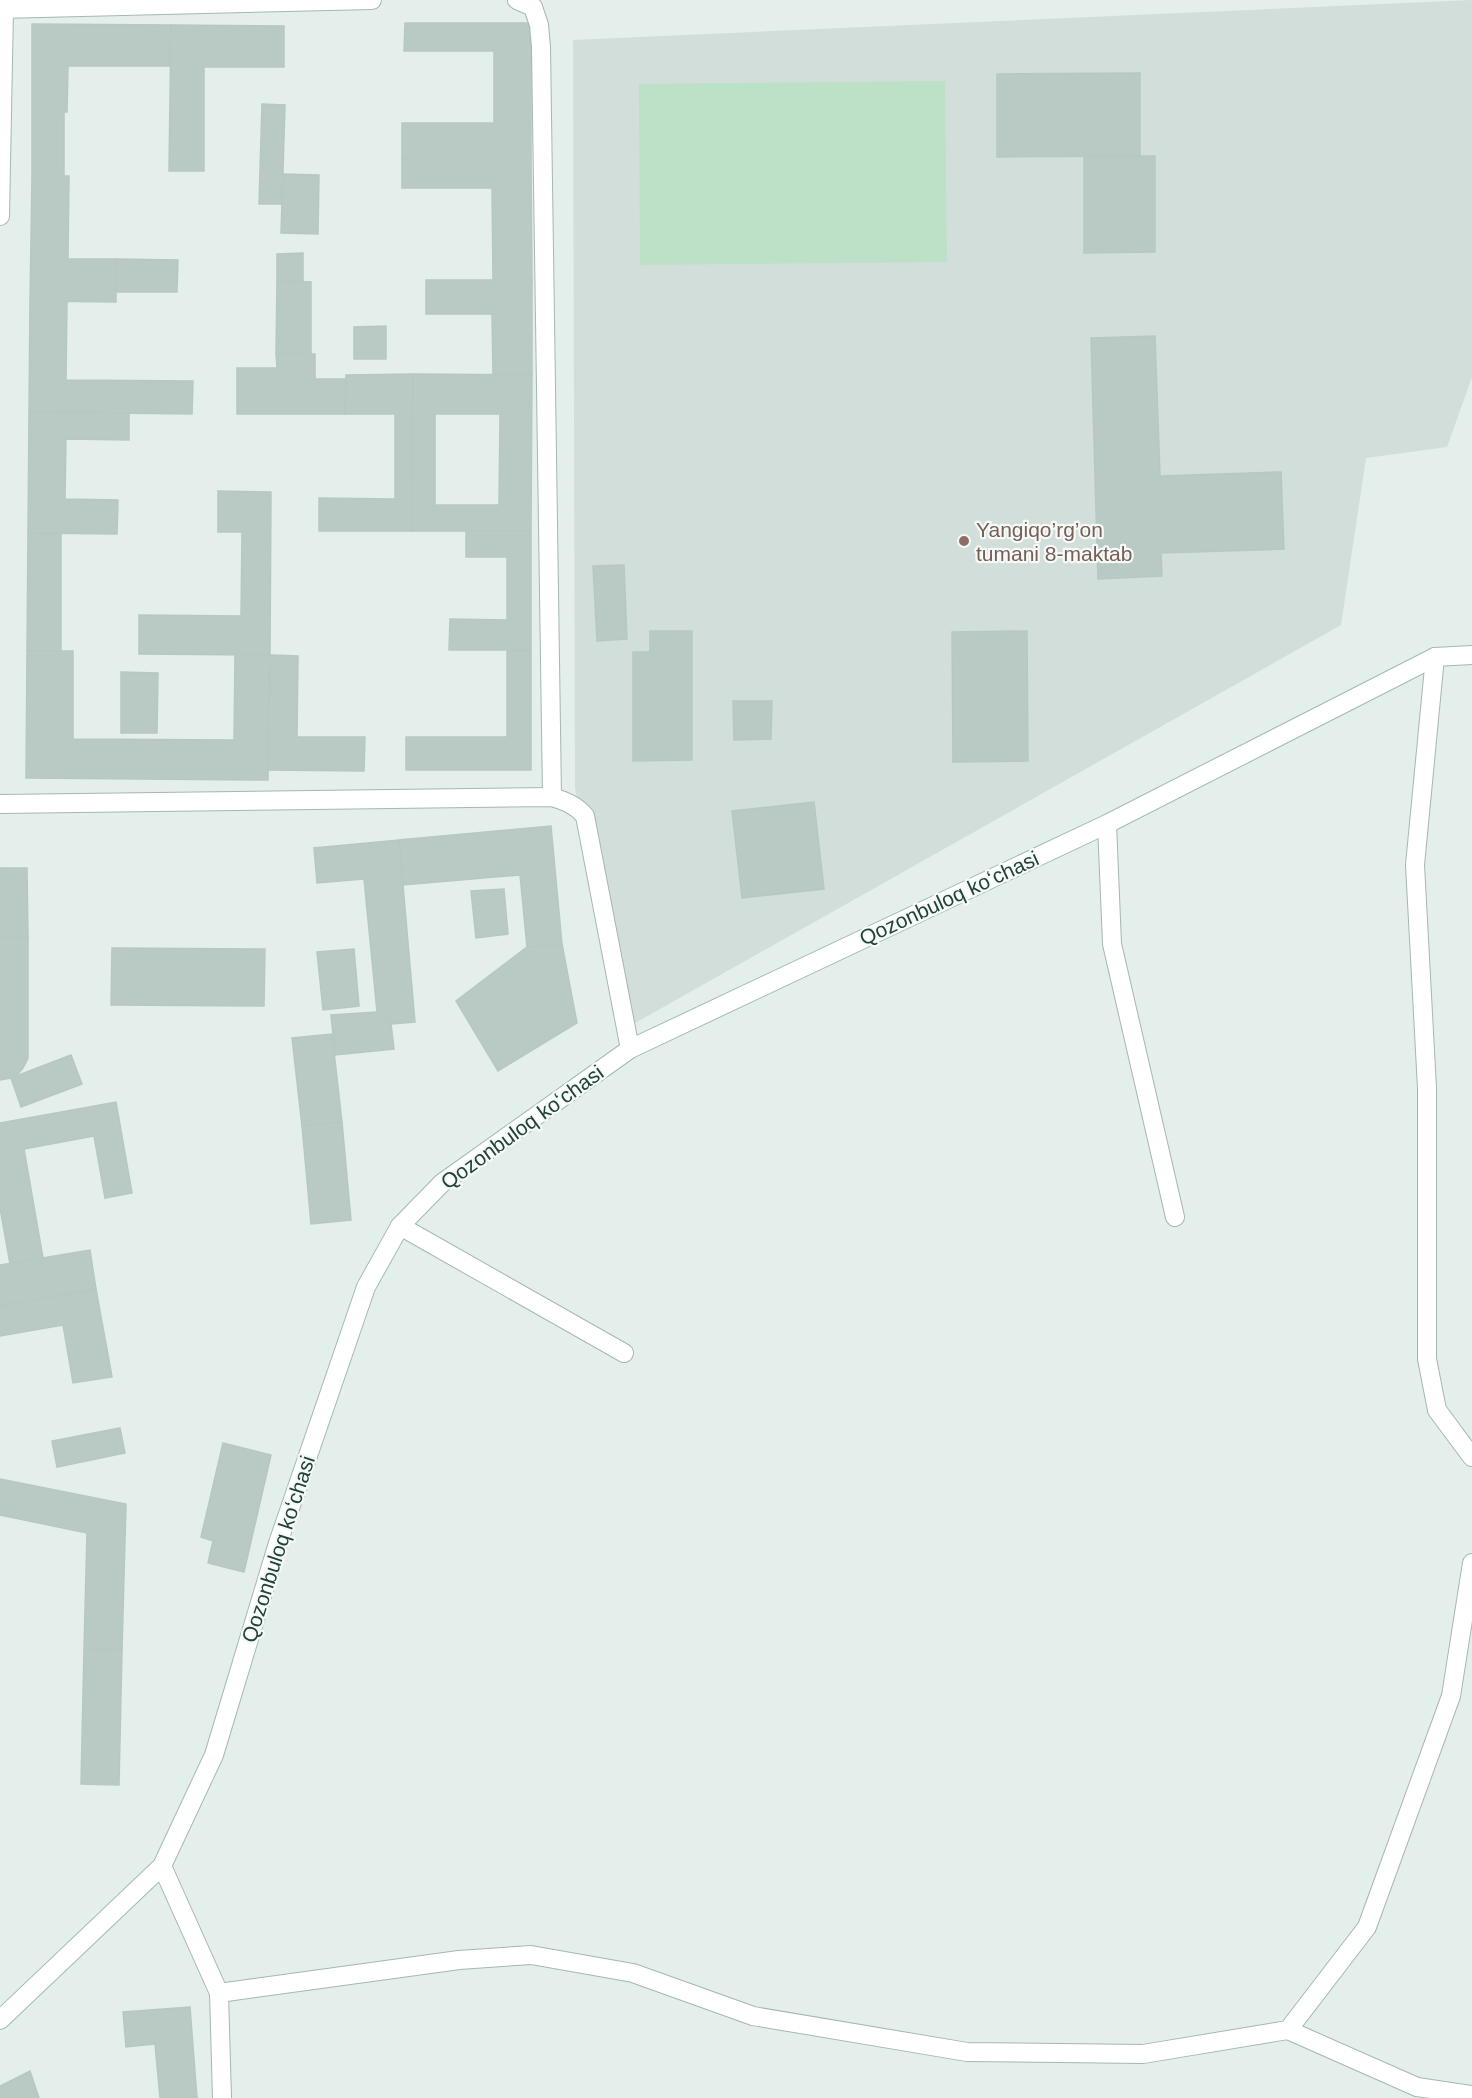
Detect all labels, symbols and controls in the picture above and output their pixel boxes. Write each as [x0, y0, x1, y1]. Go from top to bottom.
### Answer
place label: Yangiqo’rg’on tumani 8-maktab [976, 518, 1132, 565]
marker: Yangiqo’rg’on tumani 8-maktab [957, 534, 971, 548]
street label: Qozonbuloq koʻchasi [856, 846, 1042, 950]
street label: Qozonbuloq koʻchasi [436, 1060, 608, 1194]
street label: Qozonbuloq koʻchasi [237, 1453, 319, 1645]

